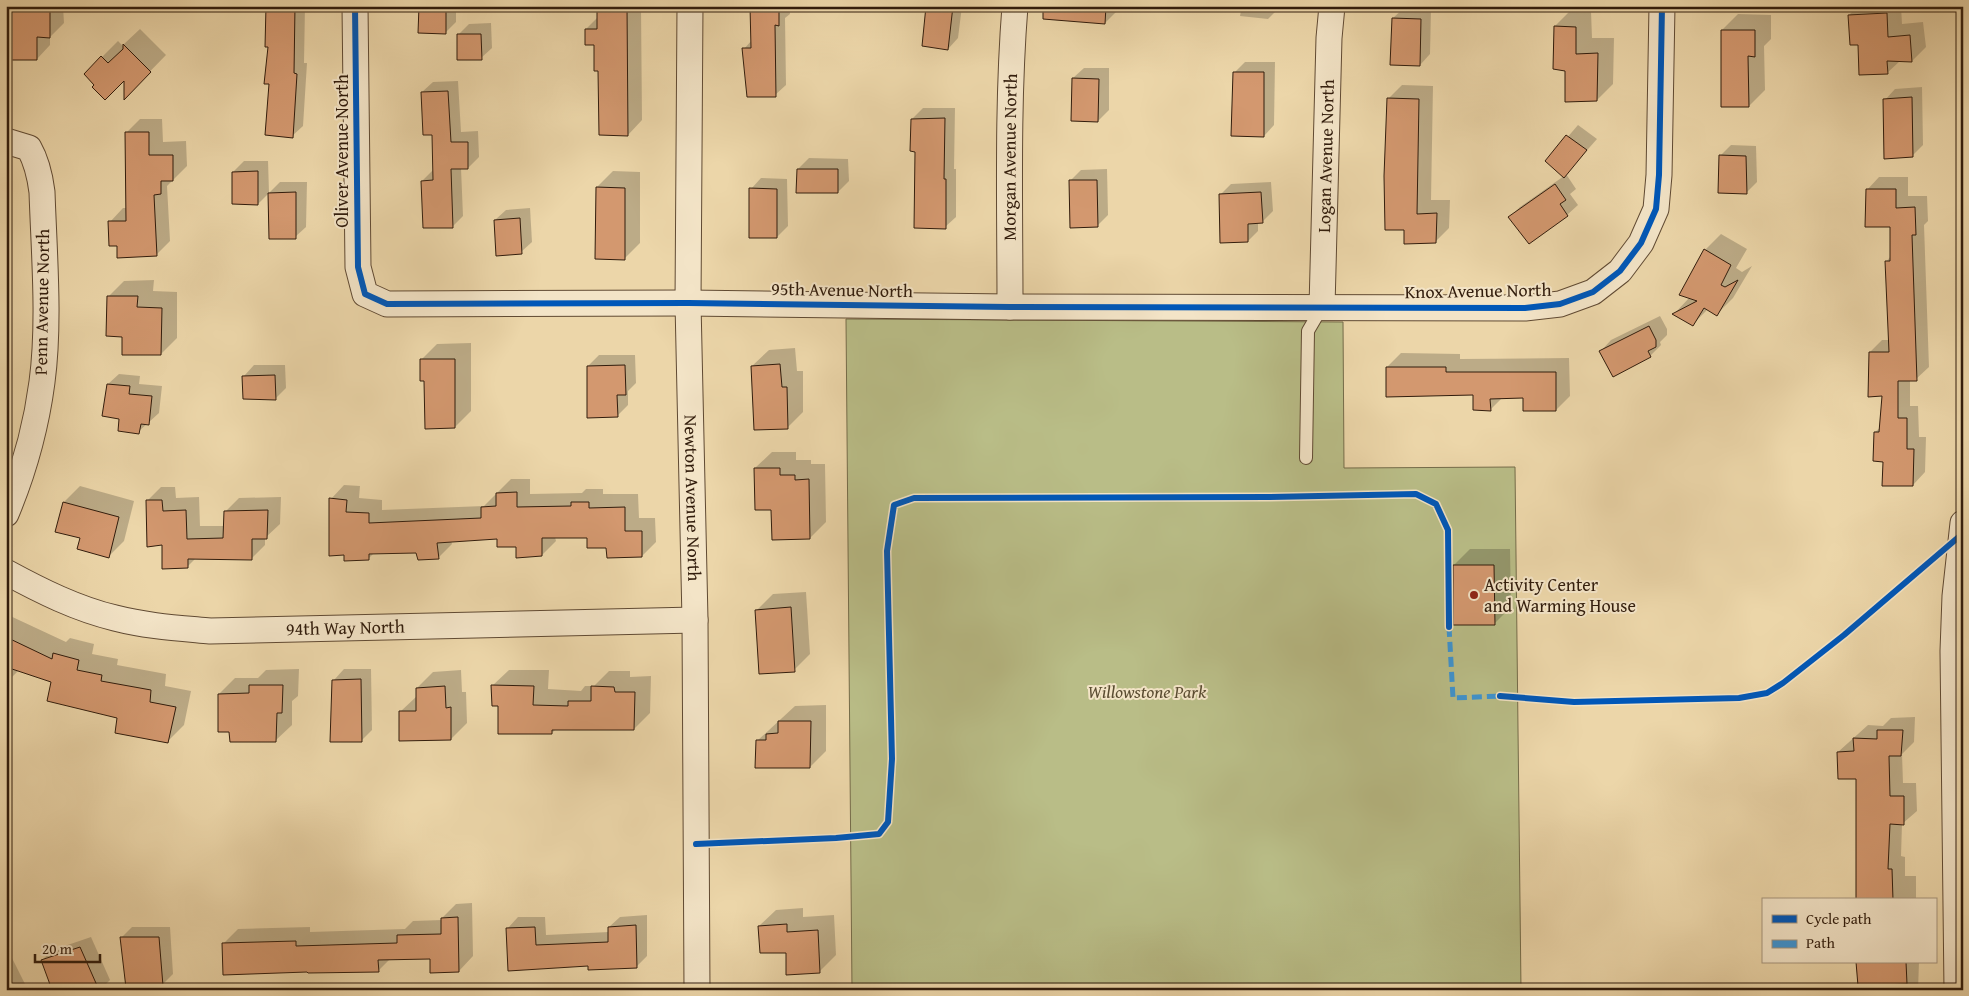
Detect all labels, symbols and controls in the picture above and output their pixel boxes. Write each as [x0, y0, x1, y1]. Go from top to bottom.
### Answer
street label: Morgan Avenue North [995, 73, 1024, 241]
street label: Oliver Avenue North [328, 74, 355, 228]
street label: Logan Avenue North [1310, 79, 1341, 233]
street label: Penn Avenue North [27, 229, 56, 375]
street label: 95th Avenue North [771, 275, 913, 304]
street label: Knox Avenue North [1404, 276, 1552, 305]
street label: Newton Avenue North [677, 414, 708, 582]
place label: Activity Center and Warming House [1484, 571, 1636, 619]
marker: Activity Center and Warming House [1468, 589, 1480, 601]
street label: 94th Way North [286, 613, 405, 642]
park label: Willowstone Park [1088, 678, 1207, 705]
legend [1762, 898, 1936, 964]
text: Cycle path [1806, 908, 1872, 929]
scale bar [35, 931, 100, 963]
text: Path [1806, 932, 1835, 953]
text: 20 m [42, 938, 73, 959]

